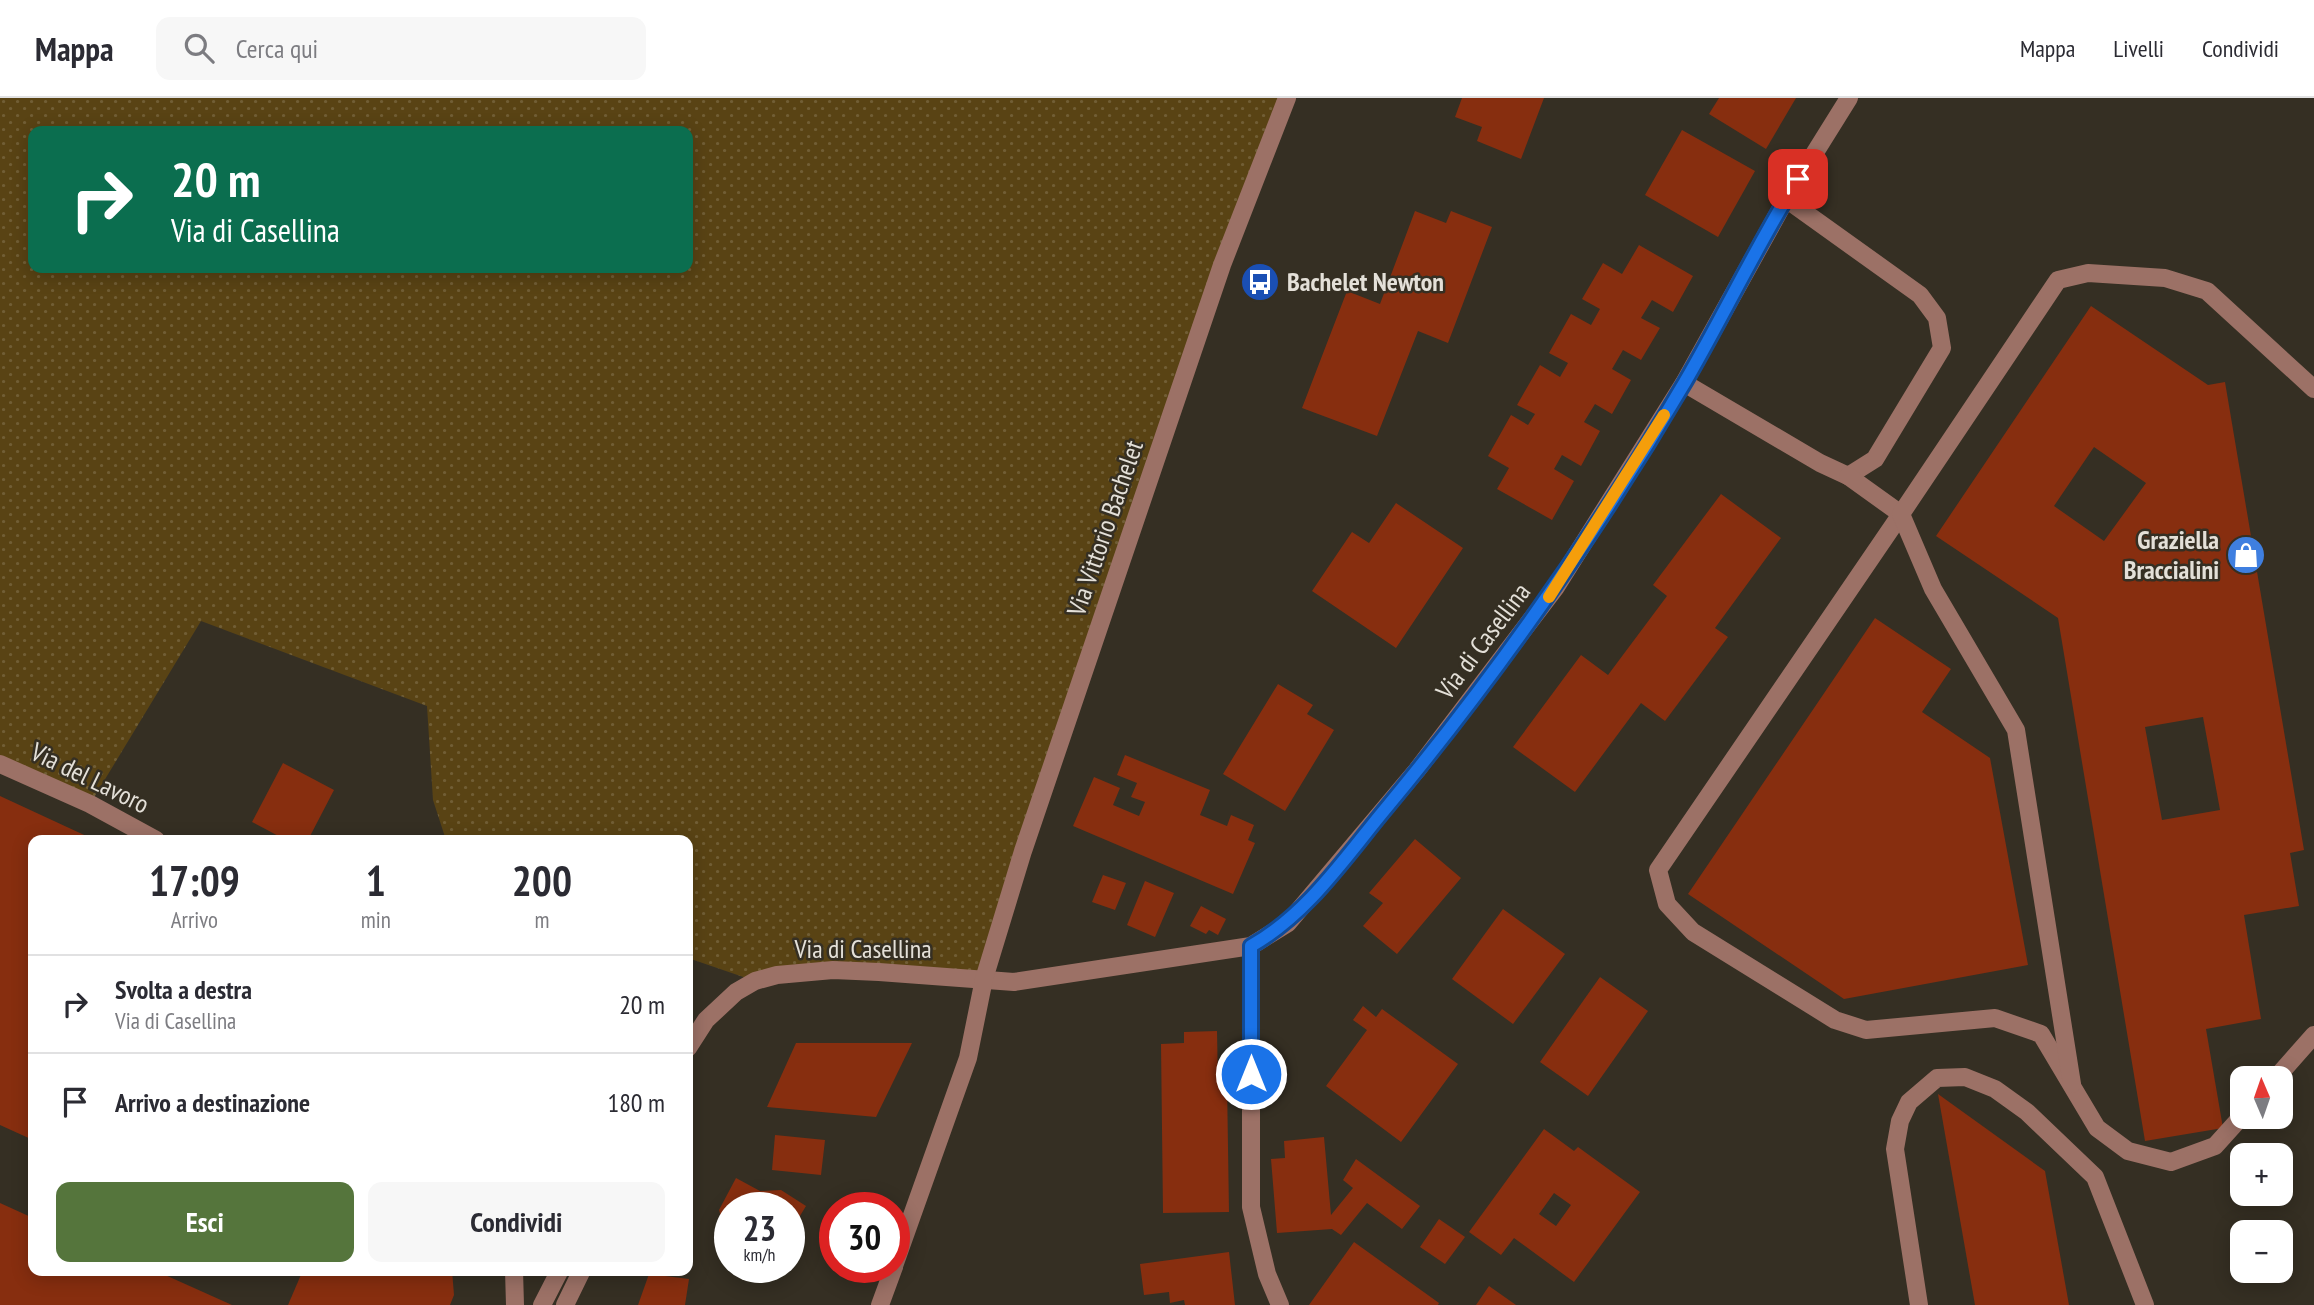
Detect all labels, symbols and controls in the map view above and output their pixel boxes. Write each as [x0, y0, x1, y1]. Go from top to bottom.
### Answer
search box [156, 17, 646, 80]
text: Mappa [35, 27, 114, 70]
icon: search [180, 29, 218, 67]
text: Cerca qui [236, 32, 318, 65]
text: Mappa [2020, 33, 2075, 64]
text: Livelli [2113, 33, 2164, 64]
text: Condividi [2202, 33, 2279, 64]
text: 20 m [171, 147, 260, 211]
pin [1768, 149, 1828, 209]
icon: right [56, 154, 147, 245]
icon: arrive [1779, 160, 1817, 198]
text: Via di Casellina [171, 209, 340, 251]
bus stop icon: Bachelet Newton [1239, 261, 1281, 303]
place label: Bachelet Newton [1287, 265, 1444, 298]
street label: Via Vittorio Bachelet [1059, 436, 1150, 621]
place label: Graziella Braccialini [2124, 523, 2219, 586]
shop icon: Graziella Braccialini [2225, 534, 2267, 576]
street label: Via di Casellina [1428, 576, 1537, 706]
street label: Via del Lavoro [25, 734, 155, 820]
text: 17:09 [149, 853, 240, 908]
text: 1 [366, 853, 386, 908]
text: 200 [512, 853, 572, 908]
text: Arrivo [171, 905, 218, 934]
text: min [361, 905, 391, 934]
text: m [534, 905, 549, 934]
street label: Via di Casellina [793, 932, 932, 965]
text: Svolta a destra [115, 973, 252, 1006]
icon: right [56, 985, 94, 1023]
text: 20 m [619, 988, 665, 1021]
text: Via di Casellina [115, 1006, 236, 1035]
position arrow [1214, 1037, 1288, 1111]
north arrow [2230, 1066, 2292, 1129]
map controls [2230, 1066, 2293, 1283]
icon: arrive [56, 1083, 94, 1121]
text: Arrivo a destinazione [115, 1086, 310, 1119]
text: 180 m [607, 1086, 665, 1119]
button: + [2230, 1143, 2293, 1206]
button: Esci [56, 1182, 354, 1262]
button: Condividi [368, 1182, 665, 1262]
speed limit sign: 30 [819, 1192, 910, 1283]
text: 23 [743, 1205, 776, 1251]
button: − [2230, 1220, 2293, 1283]
text: km/h [744, 1243, 775, 1266]

